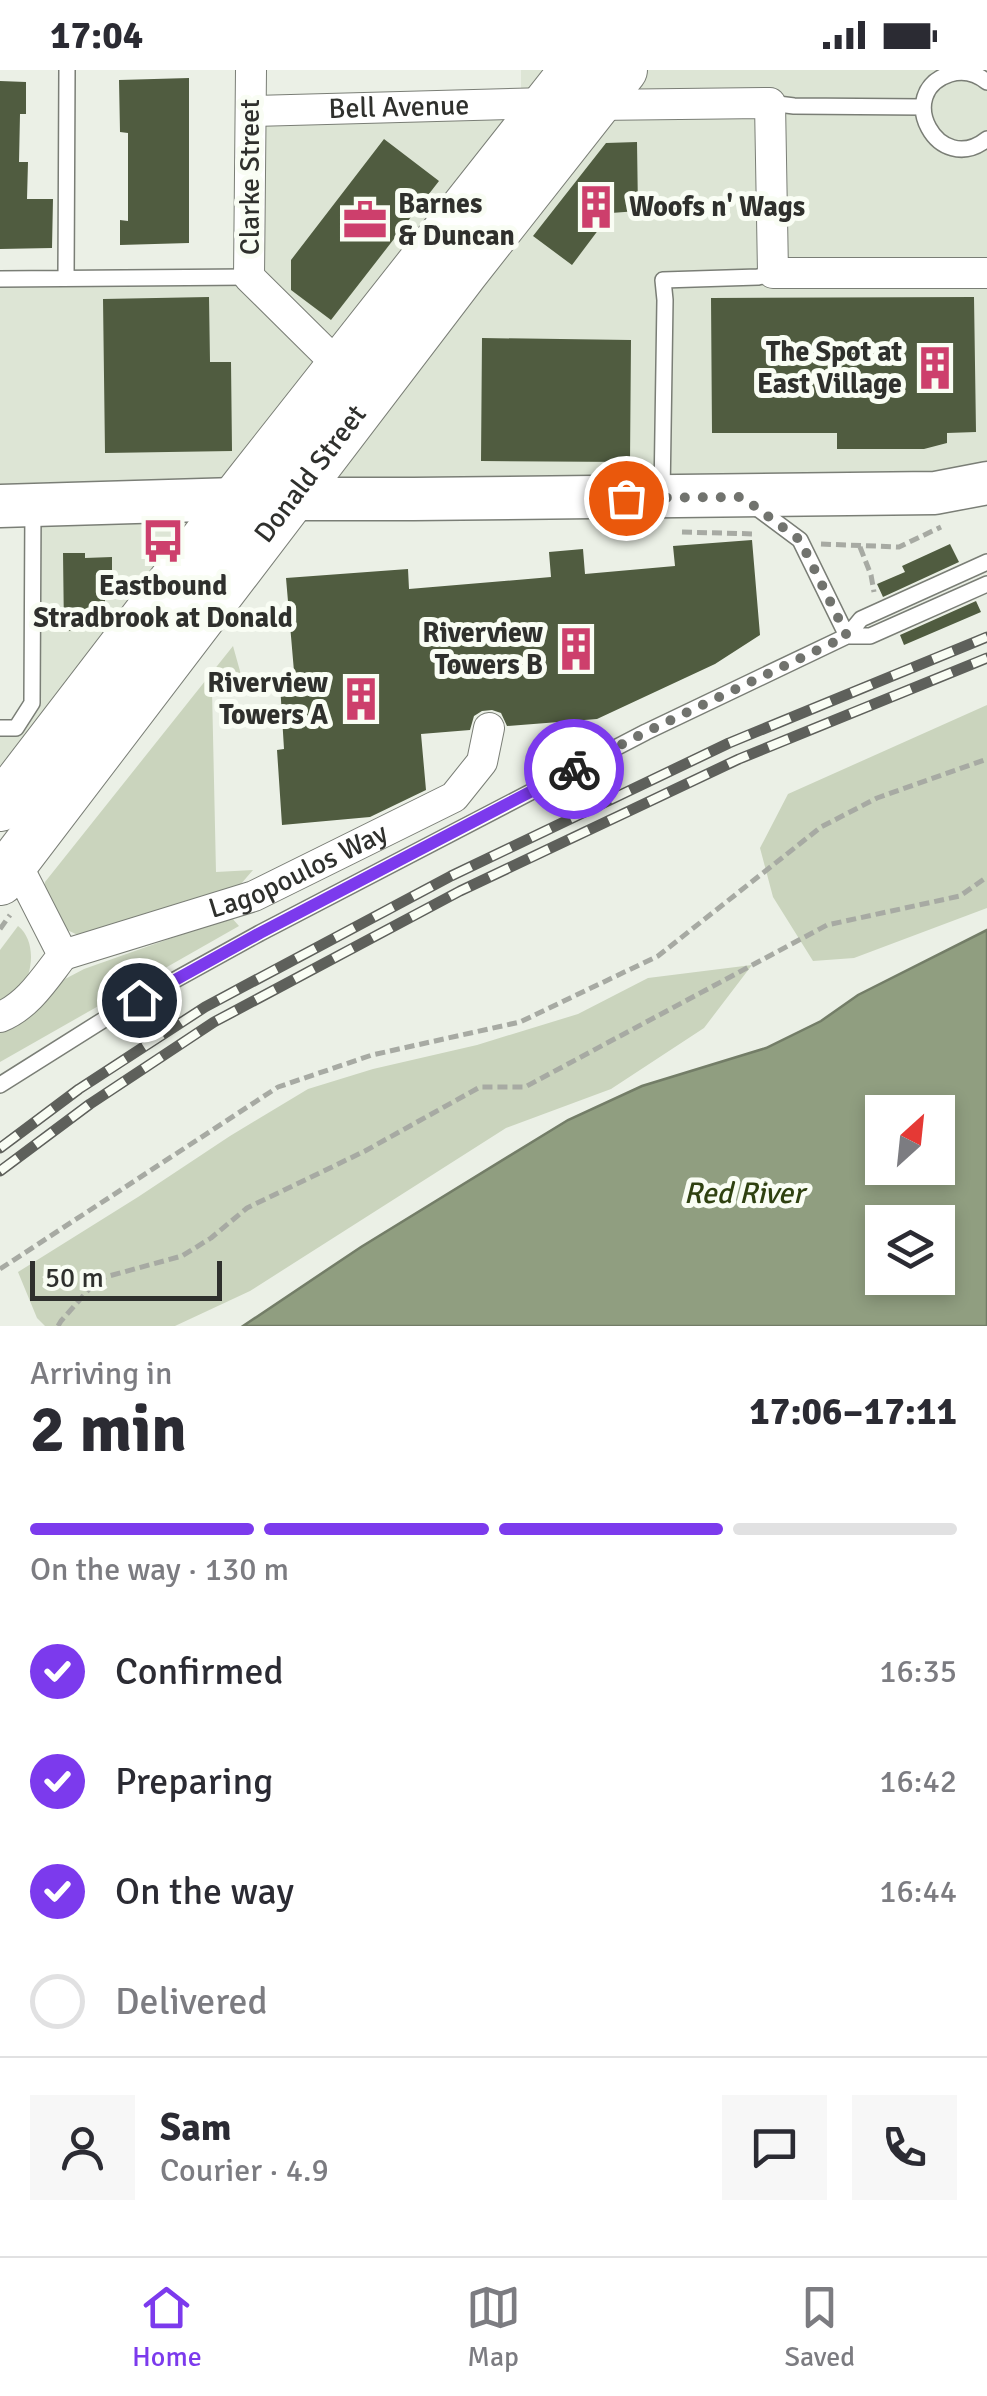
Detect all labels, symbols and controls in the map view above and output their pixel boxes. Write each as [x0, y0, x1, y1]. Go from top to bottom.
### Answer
text: 17:04 [50, 12, 143, 59]
street label: Bell Avenue [328, 88, 470, 126]
street label: Clarke Street [233, 99, 267, 255]
building icon: Woofs n' Wags [572, 183, 620, 231]
place label: Barnes & Duncan [398, 187, 515, 253]
place label: Woofs n' Wags [629, 190, 805, 224]
office icon: Barnes & Duncan [341, 196, 389, 244]
place label: The Spot at East Village [757, 335, 903, 401]
building icon: The Spot at East Village [911, 344, 959, 392]
street label: Donald Street [247, 398, 374, 549]
pin [584, 456, 669, 541]
icon: bag [599, 471, 654, 526]
bus stop icon: Eastbound Stradbrook at Donald [139, 517, 187, 565]
place label: Eastbound Stradbrook at Donald [33, 569, 293, 635]
place label: Riverview Towers B [422, 616, 544, 682]
building icon: Riverview Towers B [552, 625, 600, 673]
place label: Riverview Towers A [207, 666, 329, 732]
building icon: Riverview Towers A [337, 675, 385, 723]
courier [524, 719, 624, 819]
icon: bike [547, 742, 602, 797]
street label: Lagopoulos Way [205, 816, 393, 926]
pin [97, 958, 182, 1043]
icon: home [112, 973, 167, 1028]
north arrow [865, 1095, 955, 1185]
map controls [865, 1095, 955, 1295]
water label: Red River [684, 1175, 808, 1212]
button: layers [865, 1205, 955, 1295]
scale bar [30, 1256, 222, 1300]
text: 50 m [45, 1261, 104, 1295]
text: Arriving in [30, 1354, 172, 1393]
text: 17:06–17:11 [749, 1388, 957, 1435]
text: 2 min [30, 1390, 187, 1470]
text: On the way · 130 m [30, 1550, 289, 1589]
icon: check [30, 1644, 85, 1699]
text: Confirmed [115, 1648, 284, 1695]
text: 16:35 [879, 1652, 957, 1691]
icon: check [30, 1754, 85, 1809]
text: Preparing [115, 1758, 273, 1805]
text: 16:42 [879, 1762, 957, 1801]
icon: check [30, 1864, 85, 1919]
text: On the way [115, 1868, 294, 1915]
text: 16:44 [879, 1872, 957, 1911]
text: Delivered [115, 1978, 268, 2025]
button: person [30, 2095, 135, 2200]
button: chat [722, 2095, 827, 2200]
button: phone [852, 2095, 957, 2200]
text: Sam [160, 2104, 231, 2151]
text: Courier · 4.9 [160, 2151, 329, 2190]
tab: Home [132, 2280, 202, 2374]
tab: Map [466, 2280, 521, 2374]
tab: Saved [785, 2280, 855, 2374]

